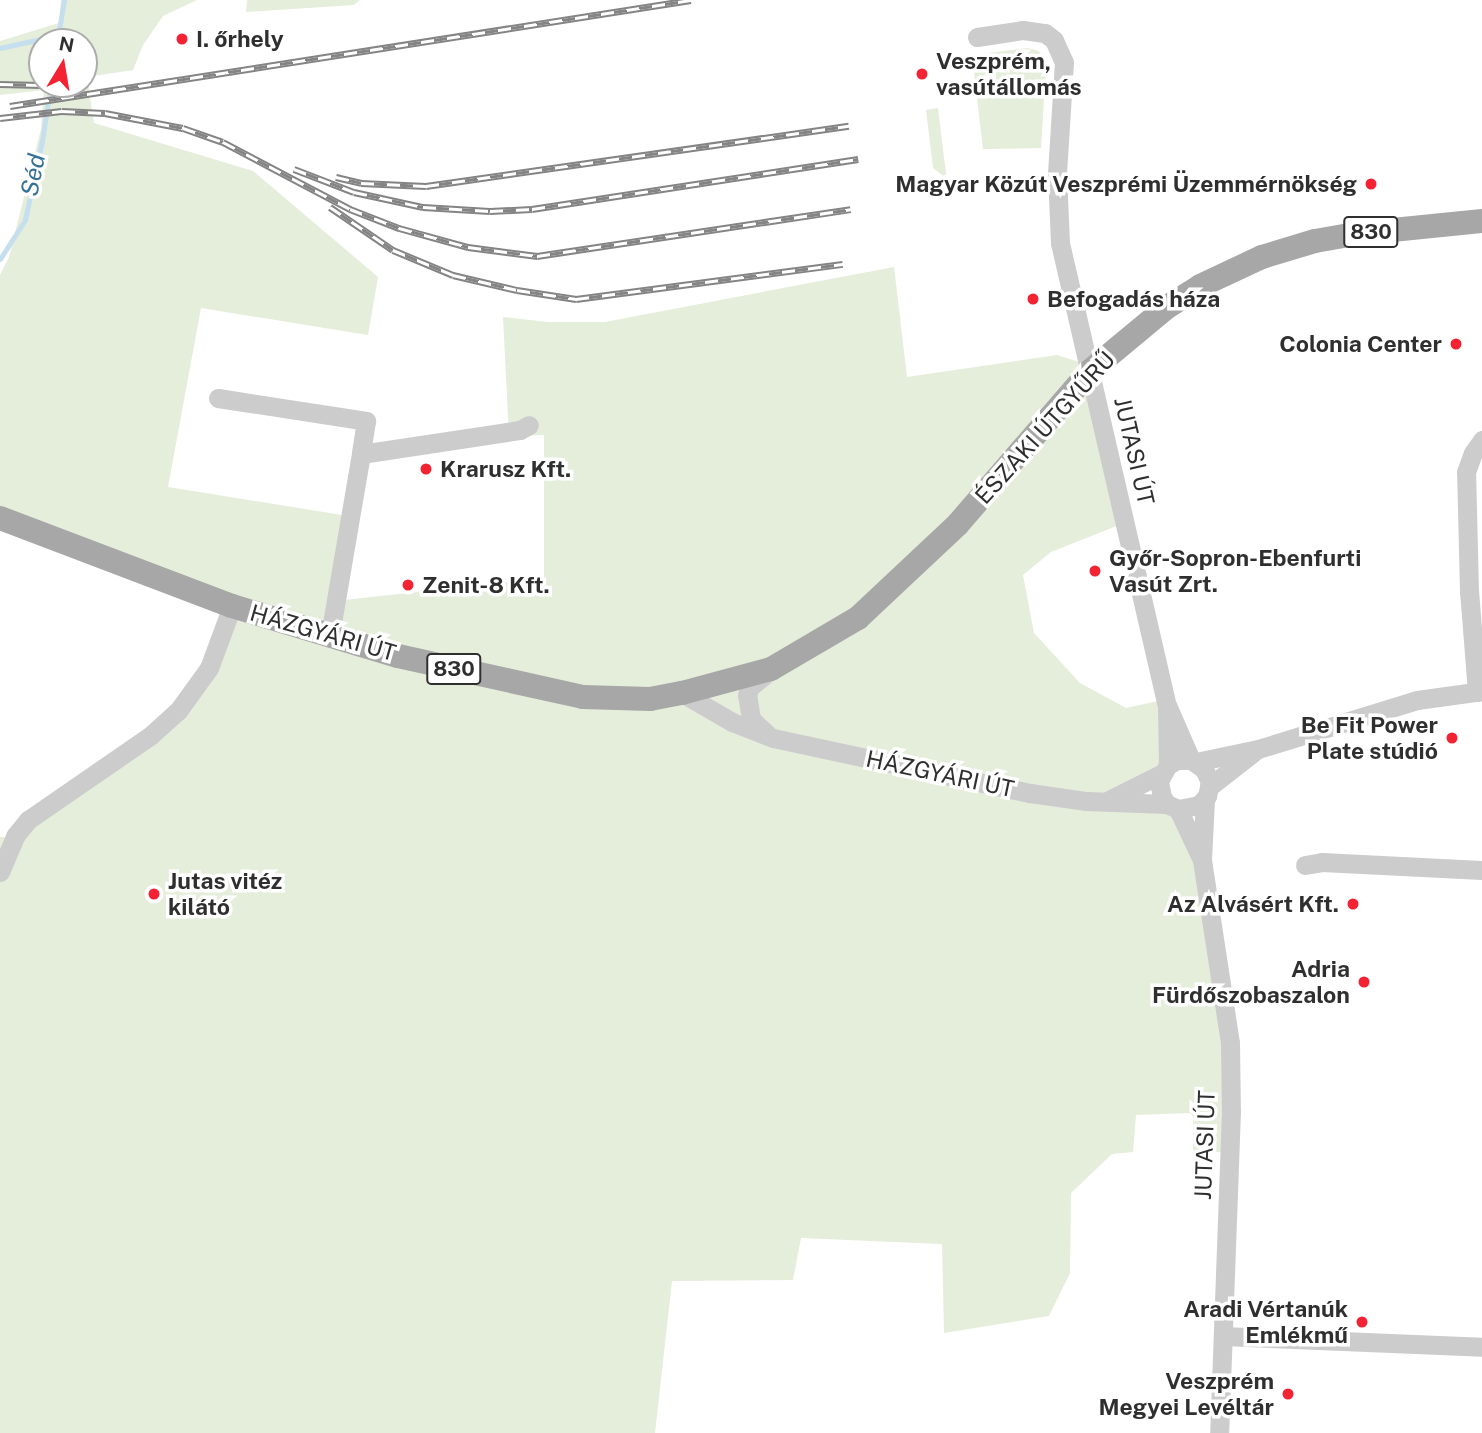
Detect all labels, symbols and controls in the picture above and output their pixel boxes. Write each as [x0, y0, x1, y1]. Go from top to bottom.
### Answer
place label: I. őrhely [196, 25, 284, 53]
north arrow [28, 28, 98, 98]
marker: I. őrhely [174, 31, 190, 47]
text: N [57, 32, 76, 57]
place label: Veszprém, vasútállomás [936, 47, 1082, 101]
marker: Veszprém, vasútállomás [914, 66, 930, 82]
water label: Séd [15, 151, 51, 199]
place label: Magyar Közút Veszprémi Üzemmérnökség [895, 170, 1357, 198]
marker: Magyar Közút Veszprémi Üzemmérnökség [1363, 176, 1379, 192]
road number: 830 [1343, 215, 1399, 250]
place label: Befogadás háza [1047, 285, 1220, 313]
marker: Befogadás háza [1025, 291, 1041, 307]
place label: Colonia Center [1279, 330, 1442, 358]
marker: Colonia Center [1448, 336, 1464, 352]
street label: ÉSZAKI ÚTGYŰRŰ [969, 346, 1121, 510]
street label: JUTASI ÚT [1108, 394, 1160, 508]
place label: Krarusz Kft. [440, 455, 571, 483]
marker: Krarusz Kft. [418, 461, 434, 477]
place label: Győr-Sopron-Ebenfurti Vasút Zrt. [1109, 544, 1361, 598]
marker: Győr-Sopron-Ebenfurti Vasút Zrt. [1087, 563, 1103, 579]
place label: Zenit-8 Kft. [422, 571, 550, 599]
marker: Zenit-8 Kft. [400, 577, 416, 593]
street label: HÁZGYÁRI ÚT [247, 599, 399, 667]
road number: 830 [426, 652, 482, 686]
place label: Be Fit Power Plate stúdió [1301, 711, 1438, 765]
marker: Be Fit Power Plate stúdió [1444, 730, 1460, 746]
street label: HÁZGYÁRI ÚT [863, 745, 1017, 803]
place label: Jutas vitéz kilátó [168, 867, 282, 921]
marker: Jutas vitéz kilátó [146, 886, 162, 902]
place label: Az Alvásért Kft. [1167, 890, 1339, 918]
marker: Az Alvásért Kft. [1345, 896, 1361, 912]
place label: Adria Fürdőszobaszalon [1152, 955, 1350, 1009]
marker: Adria Fürdőszobaszalon [1356, 974, 1372, 990]
street label: JUTASI ÚT [1189, 1090, 1221, 1200]
place label: Aradi Vértanúk Emlékmű [1183, 1295, 1348, 1349]
marker: Aradi Vértanúk Emlékmű [1354, 1314, 1370, 1330]
place label: Veszprém Megyei Levéltár [1099, 1367, 1274, 1421]
marker: Veszprém Megyei Levéltár [1280, 1386, 1296, 1402]

